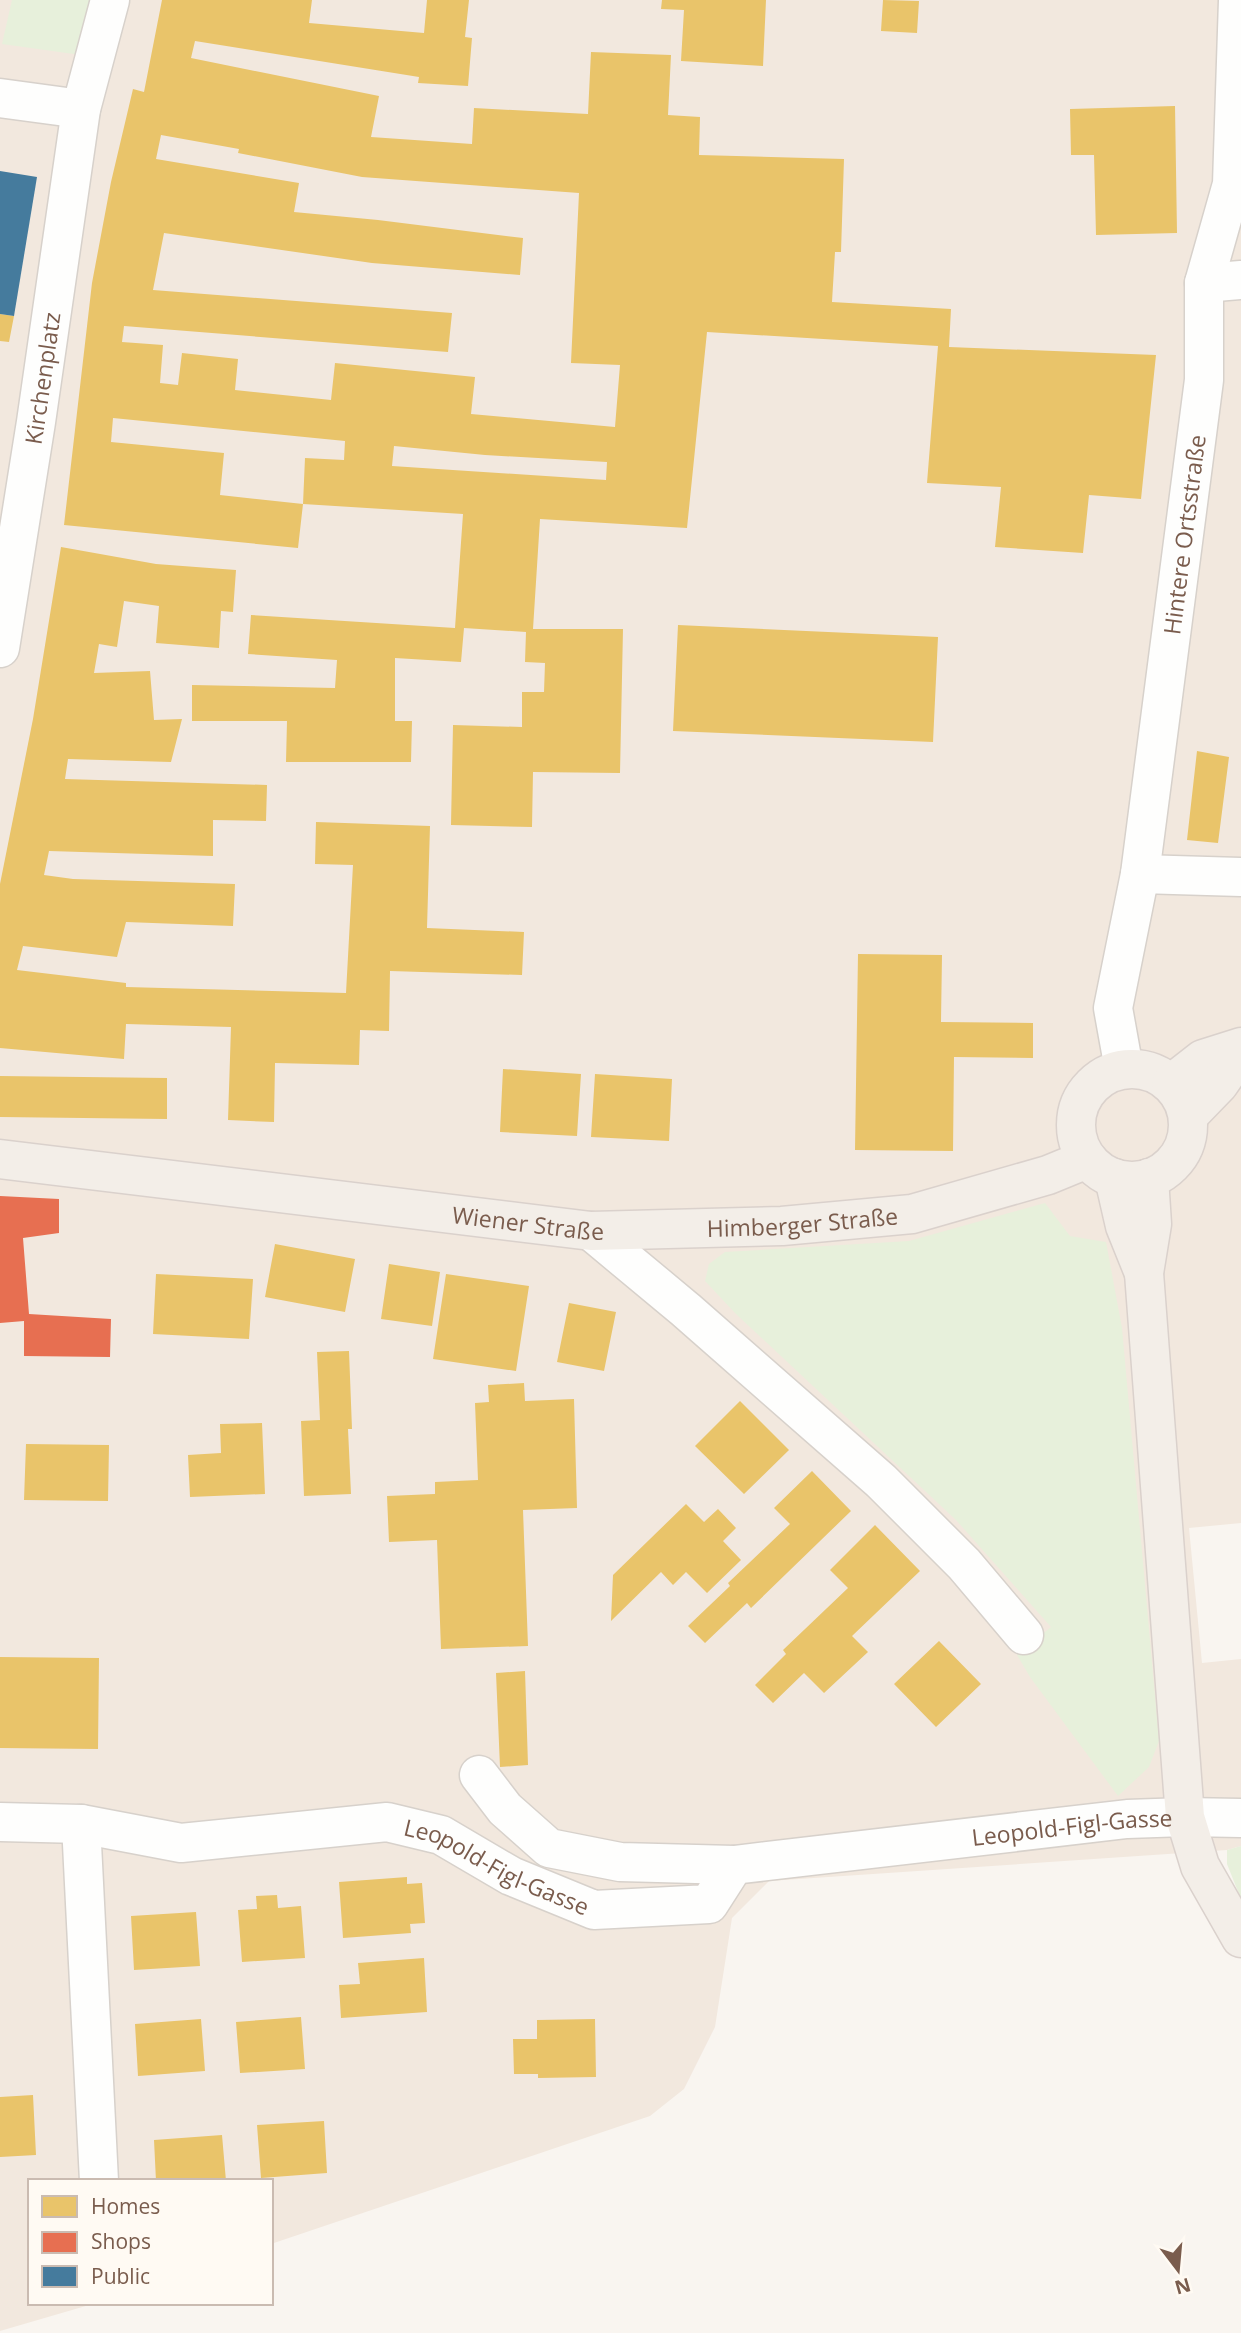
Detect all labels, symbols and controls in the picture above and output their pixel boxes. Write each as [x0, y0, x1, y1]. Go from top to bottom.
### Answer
street label: Kirchenplatz [17, 310, 68, 447]
street label: Hintere Ortsstraße [1155, 433, 1213, 636]
street label: Wiener Straße [450, 1198, 604, 1247]
street label: Himberger Straße [706, 1199, 899, 1244]
street label: Leopold-Figl-Gasse [970, 1801, 1173, 1853]
street label: Leopold-Figl-Gasse [401, 1811, 594, 1922]
legend [28, 2179, 273, 2305]
text: Homes [91, 2192, 160, 2220]
text: Shops [91, 2227, 151, 2255]
north arrow [1143, 2235, 1213, 2305]
text: Public [91, 2262, 150, 2290]
text: N [1172, 2272, 1194, 2301]

